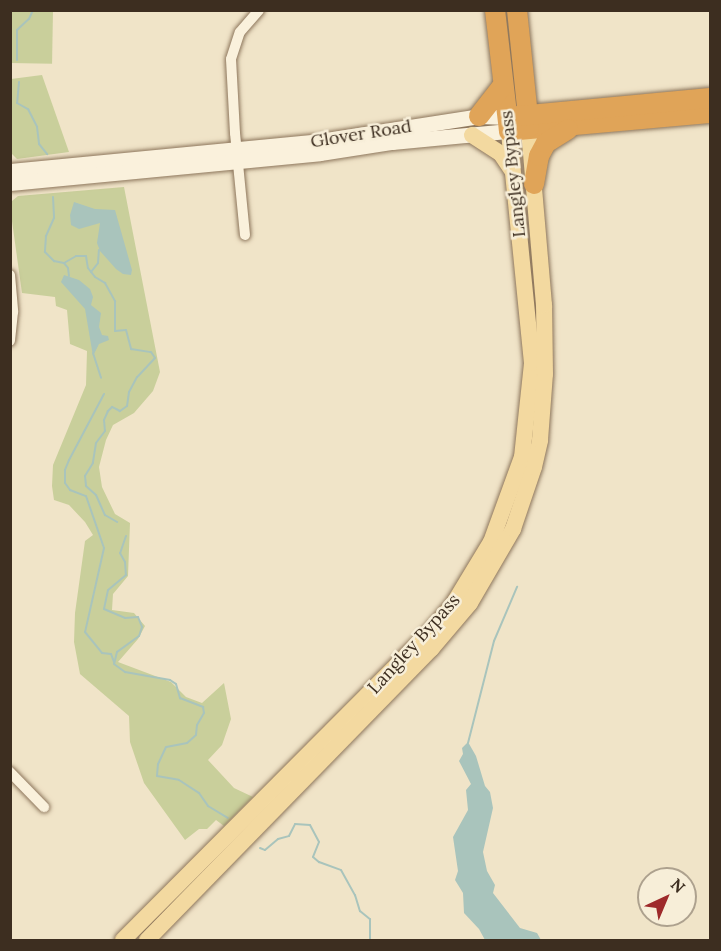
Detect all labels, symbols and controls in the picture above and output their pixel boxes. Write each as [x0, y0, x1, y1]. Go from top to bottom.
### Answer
street label: Langley Bypass [496, 110, 530, 238]
street label: Glover Road [309, 115, 413, 153]
street label: Langley Bypass [363, 589, 465, 699]
north arrow [637, 867, 697, 927]
text: N [667, 874, 690, 897]

